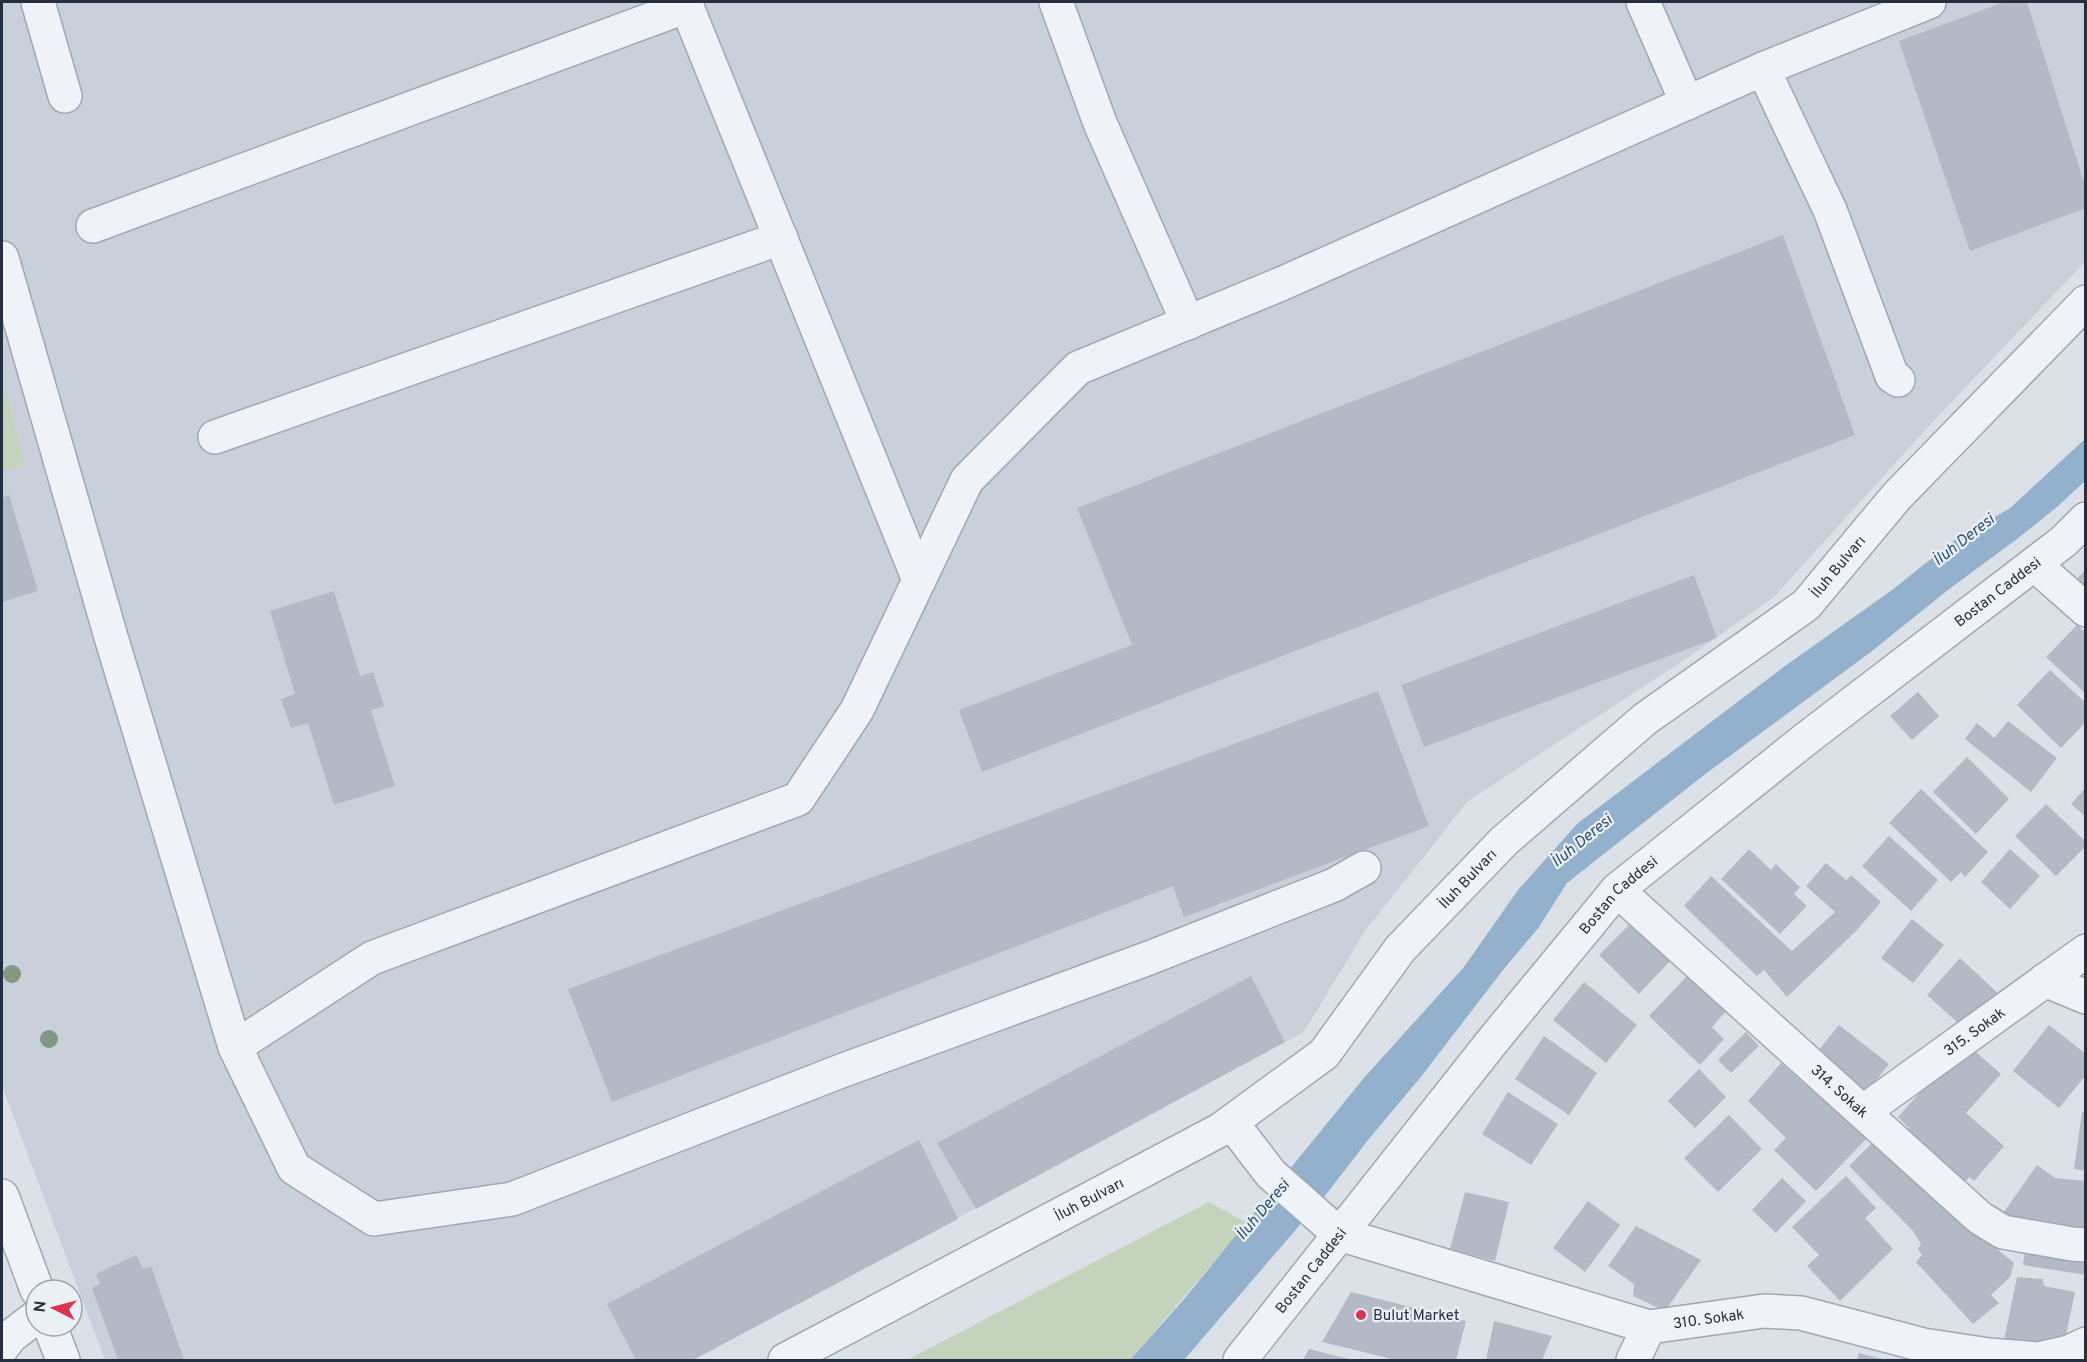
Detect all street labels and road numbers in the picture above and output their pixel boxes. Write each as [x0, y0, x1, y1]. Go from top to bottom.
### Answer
street label: İluh Bulvarı [1807, 532, 1871, 603]
street label: Bostan Caddesi [1951, 554, 2046, 632]
street label: İluh Bulvarı [1435, 846, 1502, 914]
street label: Bostan Caddesi [1576, 853, 1663, 939]
street label: 315. Sokak [1941, 1004, 2010, 1061]
street label: 314. Sokak [1806, 1061, 1871, 1123]
street label: İluh Bulvarı [1051, 1174, 1128, 1227]
street label: Bostan Caddesi [1272, 1225, 1352, 1318]
street label: 310. Sokak [1672, 1306, 1746, 1335]

